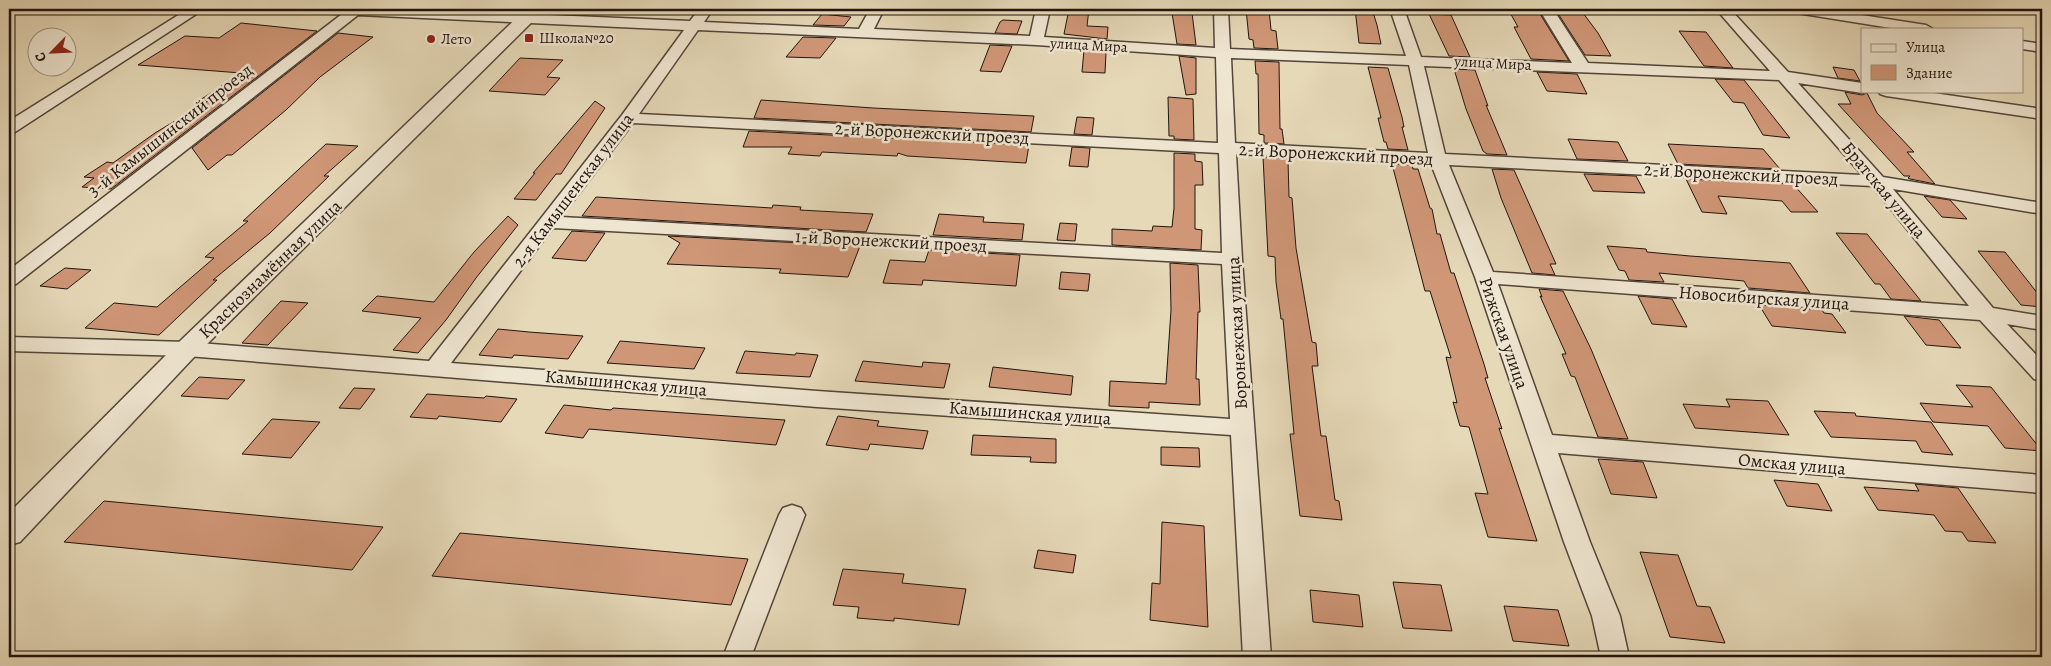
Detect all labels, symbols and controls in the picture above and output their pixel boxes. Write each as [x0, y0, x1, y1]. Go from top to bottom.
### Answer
north arrow [28, 28, 78, 78]
place label: Школа№20 [539, 28, 614, 48]
legend [1861, 28, 2024, 92]
place label: Лето [441, 29, 472, 49]
marker: Школа№20 [523, 32, 535, 44]
marker: Лето [425, 33, 437, 45]
street label: улица Мира [1049, 33, 1128, 57]
text: Улица [1906, 37, 1945, 57]
text: С [30, 49, 51, 65]
street label: улица Мира [1453, 51, 1532, 75]
street label: 3-й Камышинский проезд [83, 58, 258, 202]
text: Здание [1906, 63, 1953, 83]
street label: 2-я Камышенская улица [507, 107, 639, 272]
street label: 2-й Воронежский проезд [834, 116, 1030, 150]
street label: Братская улица [1836, 136, 1932, 244]
street label: 2-й Воронежский проезд [1238, 137, 1434, 171]
street label: 2-й Воронежский проезд [1643, 157, 1839, 191]
street label: Краснознамённая улица [193, 194, 347, 344]
street label: 1-й Воронежский проезд [794, 224, 988, 258]
street label: Воронежская улица [1221, 255, 1253, 410]
street label: Рижская улица [1474, 274, 1535, 393]
street label: Новосибирская улица [1678, 280, 1851, 316]
street label: Камышинская улица [544, 364, 709, 402]
street label: Камышинская улица [948, 395, 1113, 431]
street label: Омская улица [1737, 447, 1847, 481]

